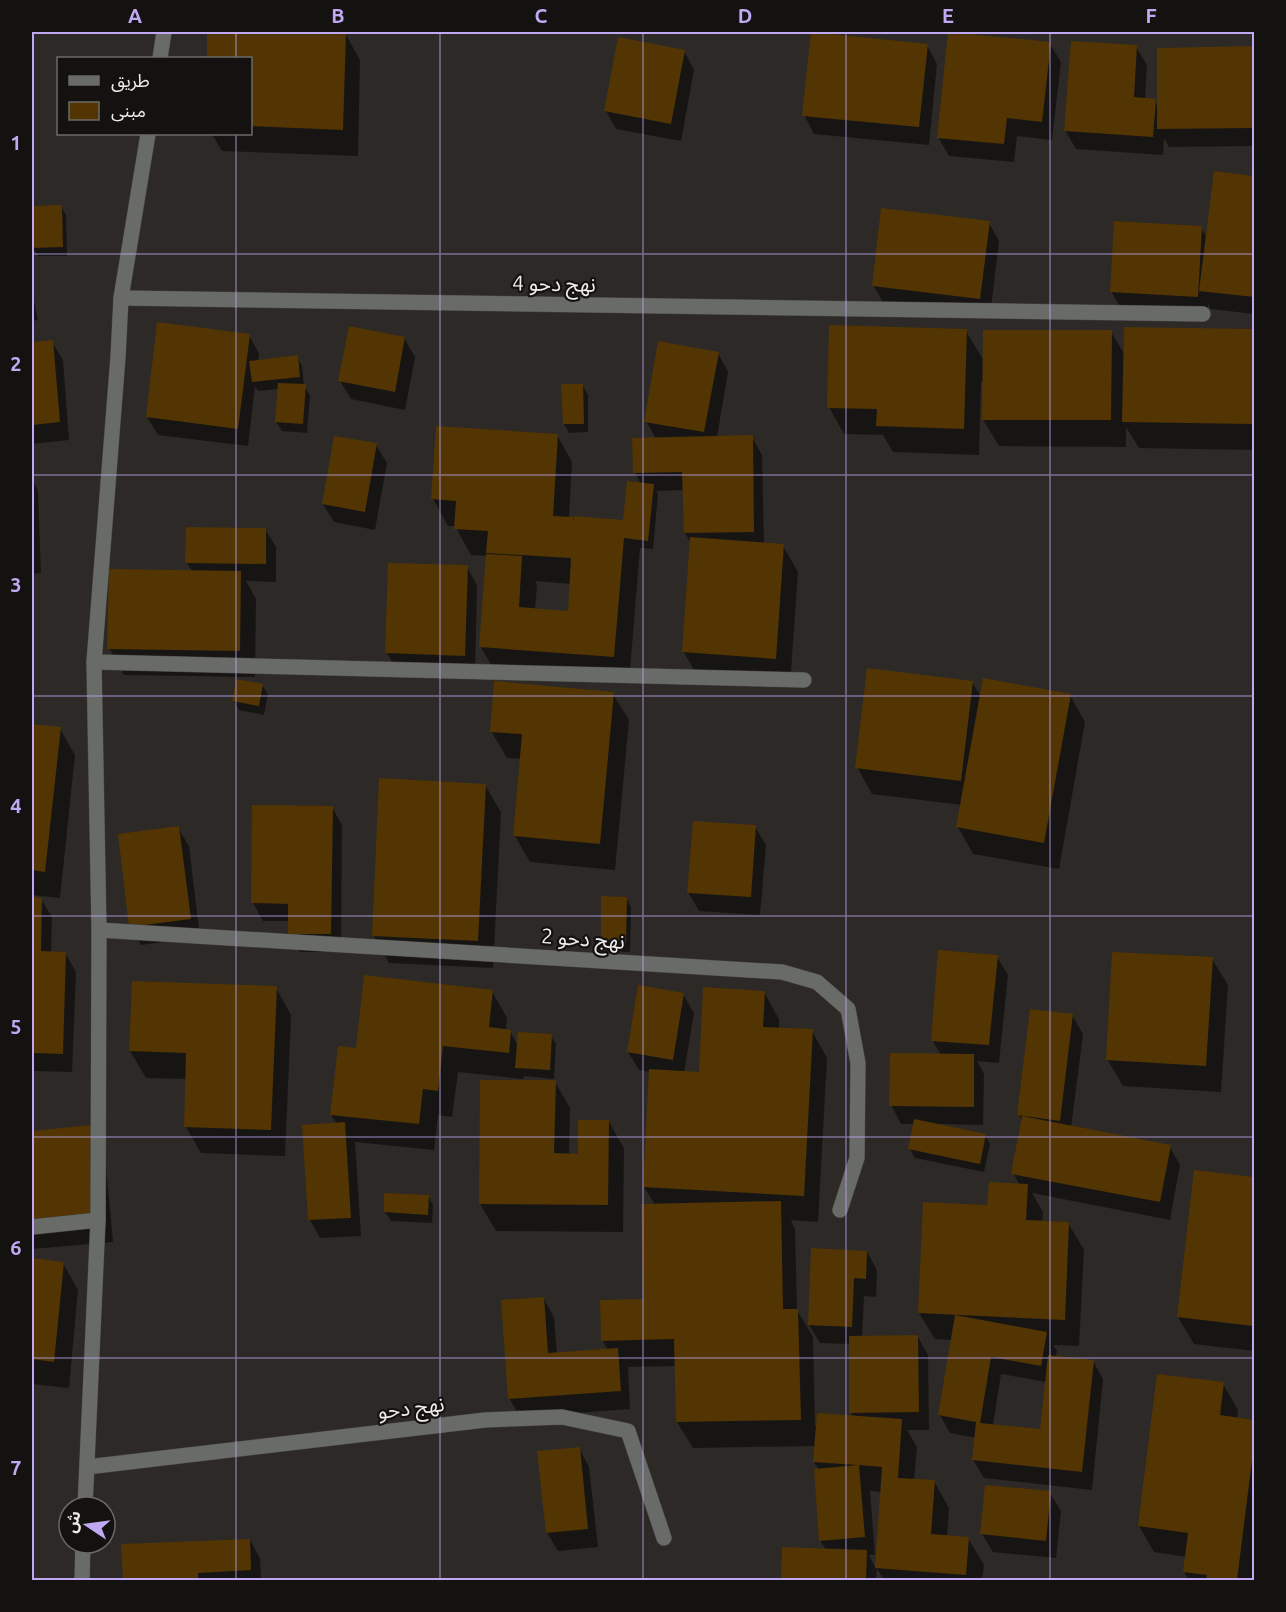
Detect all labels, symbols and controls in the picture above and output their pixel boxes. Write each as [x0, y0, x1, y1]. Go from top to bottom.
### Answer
text: A [128, 4, 142, 27]
text: B [331, 4, 345, 27]
text: C [535, 4, 548, 27]
text: D [738, 4, 752, 27]
text: E [942, 4, 954, 27]
text: F [1145, 4, 1157, 27]
legend [57, 57, 252, 135]
text: طريق [111, 70, 150, 92]
text: مبنى [111, 100, 146, 122]
text: 1 [10, 131, 22, 154]
street label: نهج دحو 4 [512, 270, 596, 300]
text: 2 [10, 352, 22, 375]
text: 3 [10, 573, 22, 596]
text: 4 [10, 794, 22, 817]
street label: نهج دحو 2 [540, 923, 626, 957]
text: 5 [10, 1015, 22, 1038]
text: 6 [10, 1236, 22, 1259]
street label: نهج دحو [376, 1391, 446, 1427]
text: 7 [10, 1456, 22, 1479]
north arrow [57, 1495, 117, 1555]
text: ش [61, 1509, 85, 1535]

